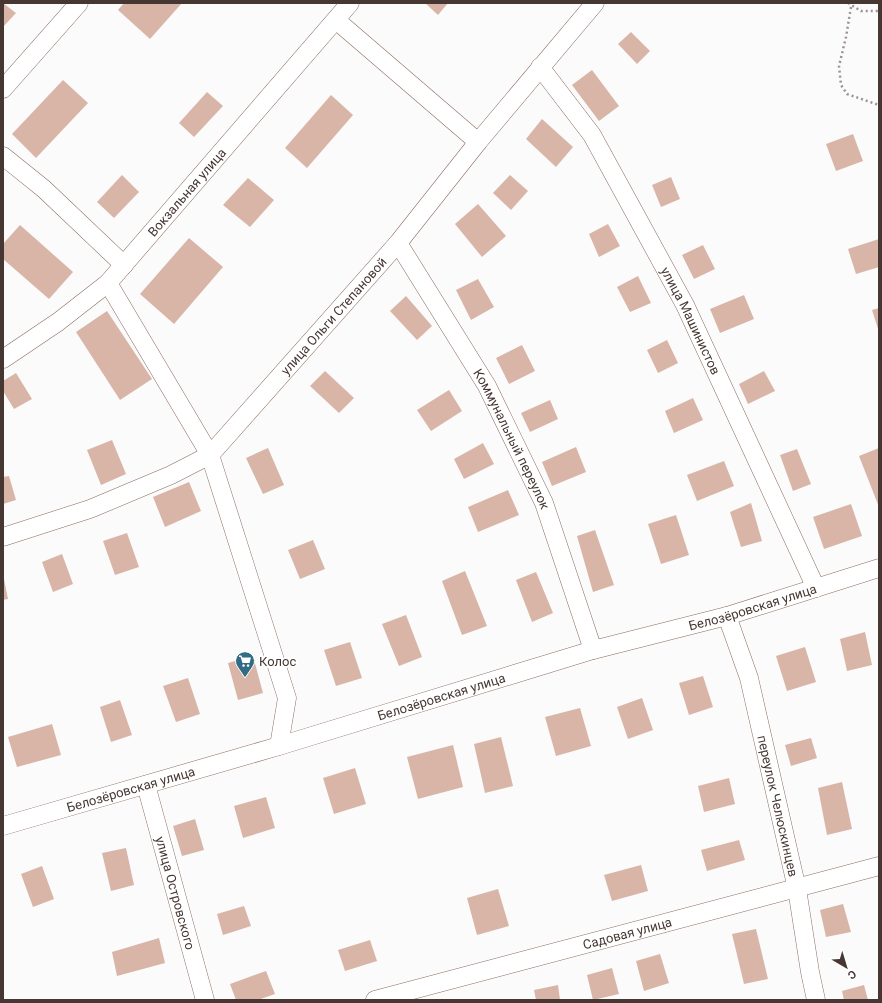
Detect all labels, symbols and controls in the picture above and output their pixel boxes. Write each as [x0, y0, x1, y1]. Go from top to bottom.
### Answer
street label: Вокзальная улица [145, 145, 229, 239]
street label: улица Ольги Степановой [277, 254, 389, 378]
street label: улица Машинистов [658, 264, 724, 377]
street label: Коммунальный переулок [471, 366, 553, 511]
street label: Белозёровская улица [687, 581, 818, 633]
supermarket icon: Колос [234, 650, 256, 678]
place label: Колос [259, 654, 296, 669]
street label: Белозёровская улица [376, 670, 507, 723]
street label: переулок Челюскинцев [755, 734, 801, 878]
street label: Белозёровская улица [65, 763, 197, 815]
street label: улица Островского [153, 835, 198, 951]
street label: Садовая улица [581, 914, 673, 952]
north arrow [826, 947, 866, 987]
text: С [845, 967, 859, 982]

